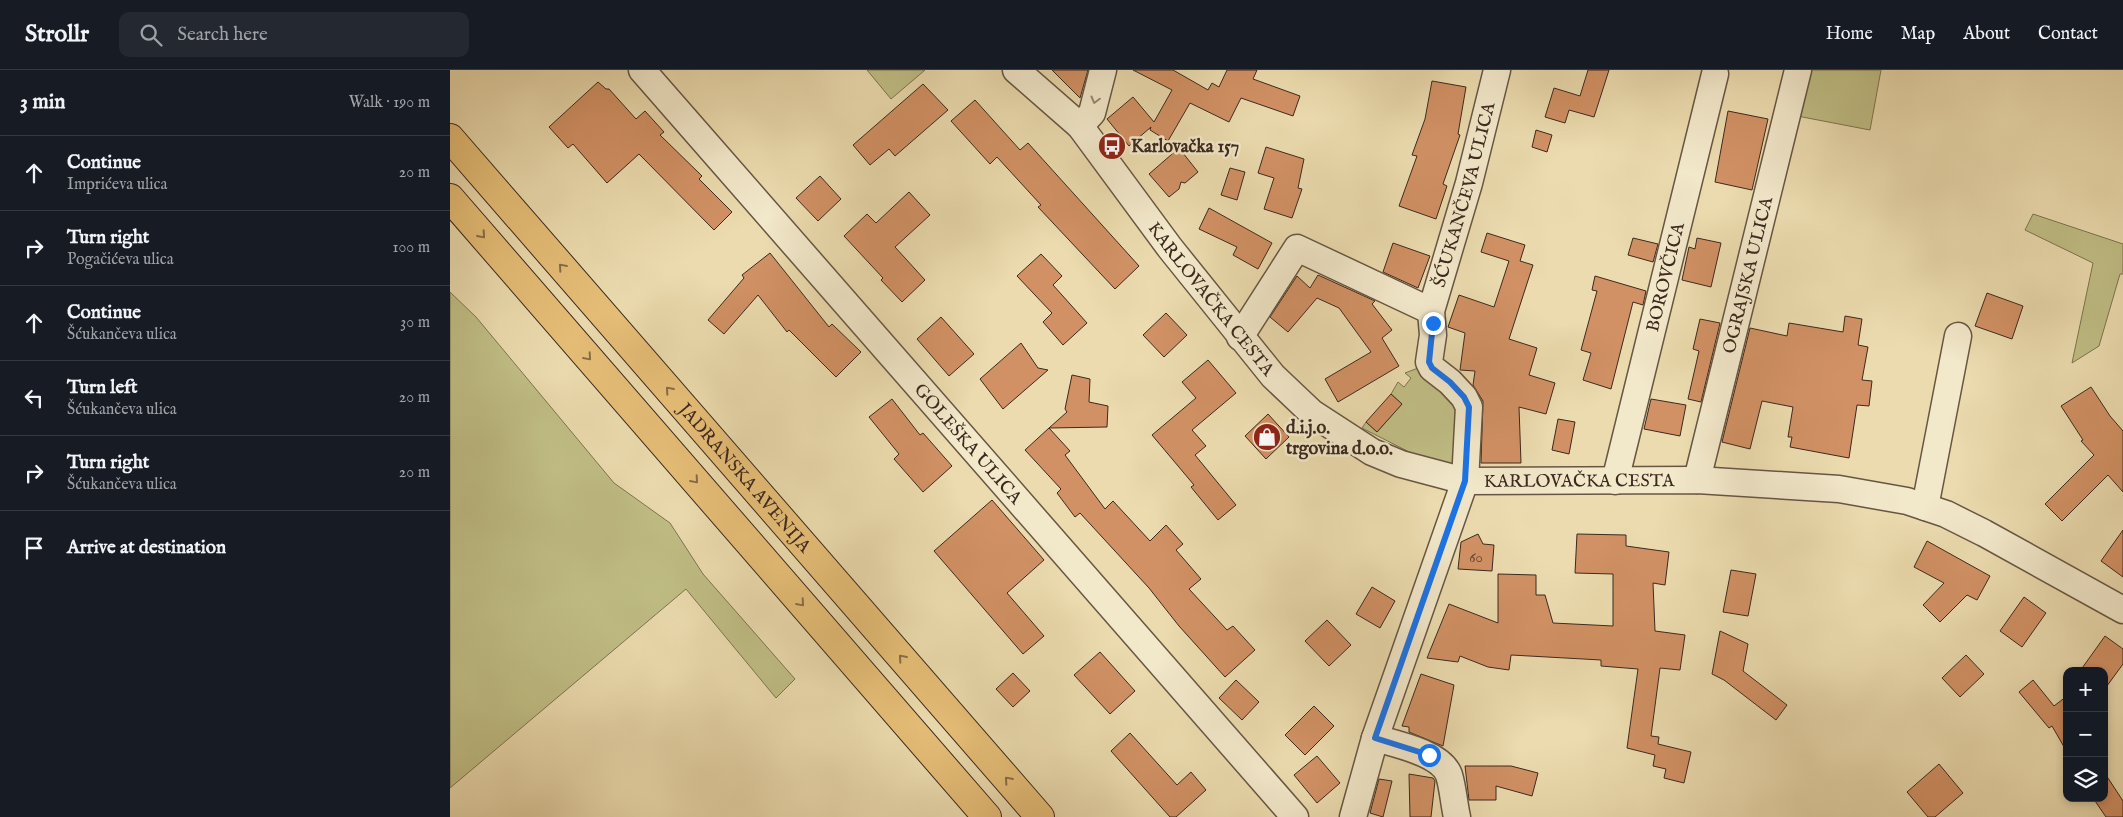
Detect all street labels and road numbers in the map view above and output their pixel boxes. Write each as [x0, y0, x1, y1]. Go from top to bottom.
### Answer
street label: ŠĆUKANČEVA ULICA [1427, 99, 1502, 290]
street label: OGRAJSKA ULICA [1719, 194, 1780, 356]
street label: KARLOVAČKA CESTA [1142, 218, 1279, 382]
street label: BOROVČICA [1642, 220, 1691, 334]
street label: GOLEŠKA ULICA [908, 379, 1027, 510]
street label: JADRANSKA AVENIJA [671, 398, 816, 559]
street label: KARLOVAČKA CESTA [1484, 468, 1675, 494]

